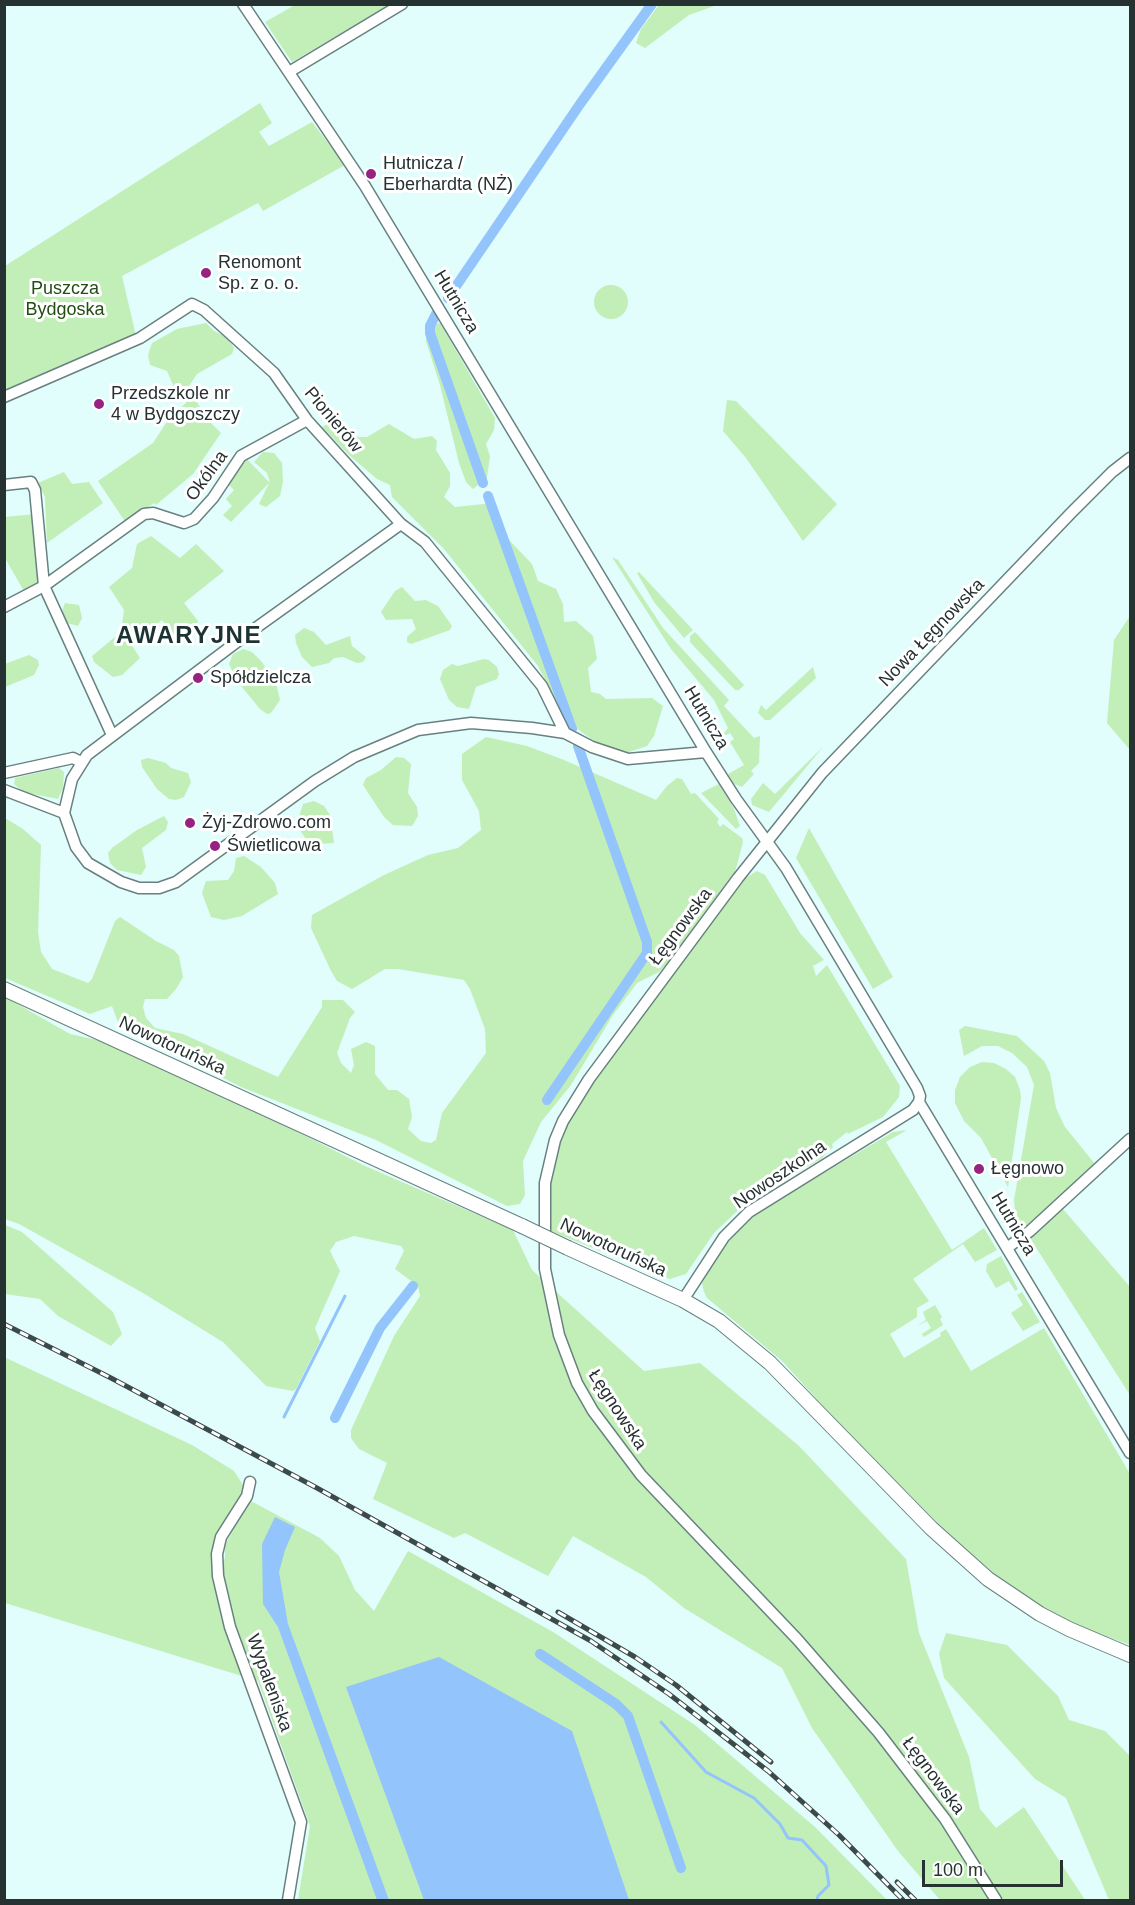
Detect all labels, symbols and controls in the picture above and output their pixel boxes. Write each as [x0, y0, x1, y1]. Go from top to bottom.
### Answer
place label: Hutnicza / Eberhardta (NŻ) [383, 153, 513, 195]
marker: Hutnicza / Eberhardta (NŻ) [364, 167, 378, 181]
place label: Renomont Sp. z o. o. [218, 252, 301, 294]
marker: Renomont Sp. z o. o. [199, 266, 213, 280]
street label: Hutnicza [429, 266, 483, 338]
park label: Puszcza Bydgoska [25, 278, 105, 320]
place label: Przedszkole nr 4 w Bydgoszczy [111, 383, 240, 426]
street label: Pionierów [299, 383, 367, 457]
marker: Przedszkole nr 4 w Bydgoszczy [92, 397, 106, 411]
street label: Okólna [182, 447, 232, 505]
street label: Nowa Łęgnowska [875, 574, 989, 692]
district label: AWARYJNE [116, 622, 262, 650]
place label: Spółdzielcza [210, 667, 311, 689]
marker: Spółdzielcza [191, 671, 205, 685]
street label: Hutnicza [679, 682, 733, 754]
place label: Żyj-Zdrowo.com [202, 812, 331, 834]
marker: Żyj-Zdrowo.com [183, 816, 197, 830]
place label: Świetlicowa [227, 835, 321, 857]
marker: Świetlicowa [208, 839, 222, 853]
street label: Łęgnowska [645, 884, 717, 970]
street label: Nowotoruńska [115, 1012, 229, 1080]
street label: Nowoszkolna [730, 1136, 830, 1214]
place label: Łęgnowo [991, 1158, 1064, 1180]
marker: Łęgnowo [972, 1162, 986, 1176]
street label: Hutnicza [986, 1188, 1040, 1260]
street label: Nowotoruńska [556, 1214, 670, 1282]
street label: Łęgnowska [583, 1366, 651, 1454]
street label: Wypaleniska [241, 1631, 297, 1735]
street label: Łęgnowska [897, 1733, 969, 1819]
scale bar [925, 1848, 1066, 1886]
text: 100 m [933, 1860, 983, 1880]

